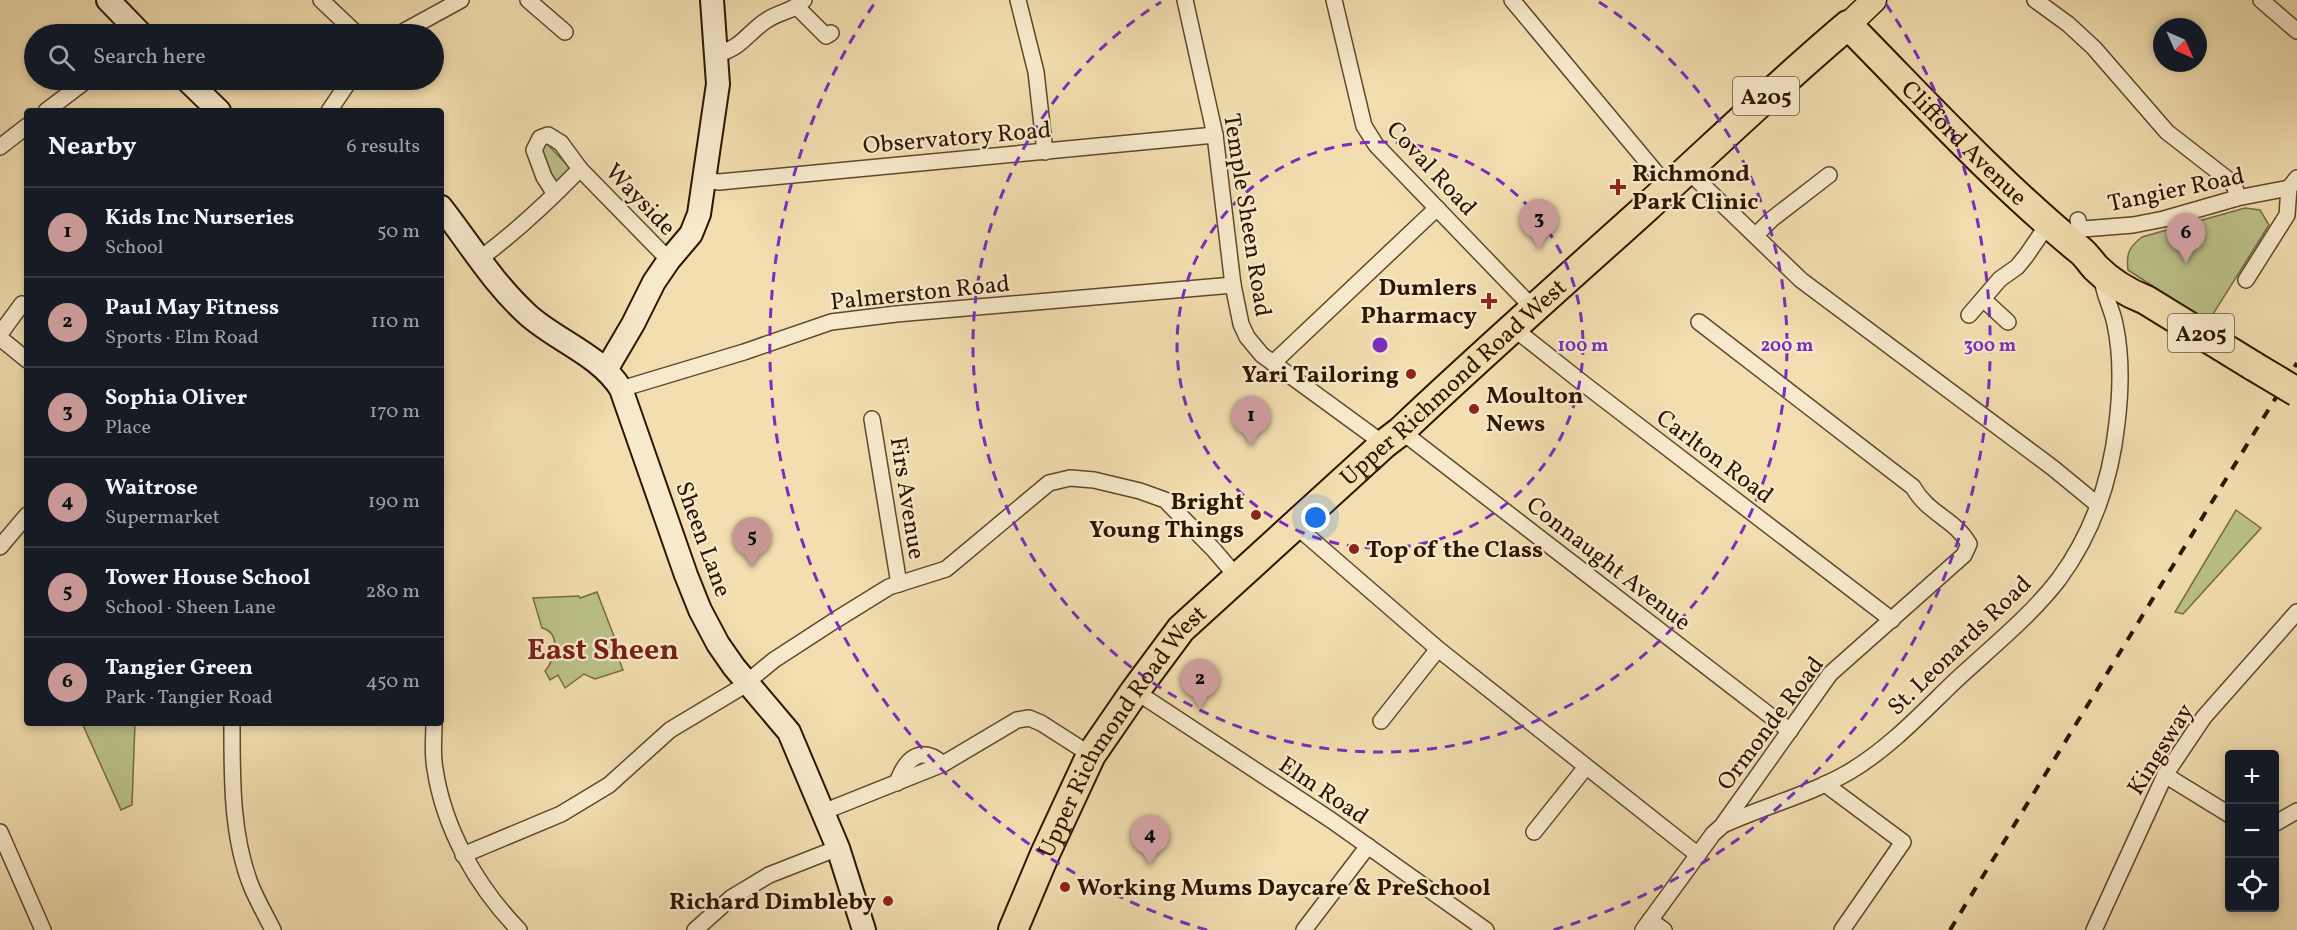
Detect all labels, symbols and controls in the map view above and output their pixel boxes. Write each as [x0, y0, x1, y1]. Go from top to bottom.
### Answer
north arrow [2153, 18, 2207, 72]
search box [24, 24, 444, 90]
icon: search [45, 41, 78, 74]
text: Search here [93, 42, 206, 73]
street label: Clifford Avenue [1892, 74, 2034, 215]
road number: A205 [1733, 77, 1799, 115]
street label: Temple Sheen Road [1213, 111, 1279, 319]
street label: Observatory Road [862, 114, 1053, 164]
street label: Coval Road [1378, 114, 1484, 224]
text: Nearby [48, 129, 137, 165]
text: 6 results [347, 133, 420, 161]
street label: Wayside [596, 157, 683, 244]
place label: Richmond Park Clinic [1632, 158, 1758, 220]
street label: Tangier Road [2105, 160, 2248, 222]
marker: Richmond Park Clinic [1609, 178, 1627, 196]
pin: 3 [1520, 200, 1558, 249]
text: Kids Inc Nurseries [105, 203, 294, 234]
pin: 6 [2166, 214, 2206, 263]
text: 1 [63, 218, 72, 246]
text: 50 m [377, 218, 420, 246]
text: School [105, 234, 163, 262]
street label: Palmerston Road [829, 268, 1012, 320]
street label: Upper Richmond Road West [1333, 272, 1575, 495]
place label: Dumlers Pharmacy [1361, 272, 1478, 334]
text: Paul May Fitness [105, 293, 279, 324]
marker: Dumlers Pharmacy [1482, 294, 1496, 308]
text: 2 [62, 308, 73, 336]
text: 110 m [371, 308, 420, 336]
road number: A205 [2168, 314, 2234, 352]
text: Sports · Elm Road [105, 324, 259, 352]
text: 100 m [1558, 334, 1608, 359]
text: 200 m [1761, 334, 1813, 359]
text: 300 m [1964, 334, 2016, 359]
centre of rings [1370, 335, 1390, 355]
place label: Yari Tailoring [1242, 359, 1399, 393]
marker: Yari Tailoring [1404, 367, 1418, 381]
place label: Moulton News [1486, 380, 1584, 442]
text: Sophia Oliver [105, 383, 247, 414]
pin: 1 [1232, 396, 1270, 446]
text: 3 [62, 398, 73, 426]
text: 170 m [370, 398, 420, 426]
marker: Moulton News [1467, 402, 1481, 416]
street label: Carlton Road [1648, 402, 1780, 513]
text: Place [105, 414, 151, 442]
street label: Firs Avenue [880, 435, 932, 562]
text: Waitrose [105, 473, 198, 504]
street label: Sheen Lane [666, 477, 739, 602]
place label: Bright Young Things [1089, 486, 1244, 548]
text: 4 [61, 488, 74, 516]
text: 190 m [368, 488, 420, 516]
street label: Connaught Avenue [1518, 489, 1697, 640]
your location [1301, 503, 1330, 532]
text: Supermarket [105, 504, 220, 532]
marker: Bright Young Things [1249, 508, 1263, 522]
pin: 5 [732, 518, 771, 567]
place label: Top of the Class [1366, 534, 1543, 568]
marker: Top of the Class [1347, 542, 1361, 556]
text: Tower House School [105, 563, 311, 594]
street label: St. Leonards Road [1881, 569, 2040, 724]
text: 5 [63, 578, 72, 606]
text: 280 m [365, 578, 420, 606]
text: School · Sheen Lane [105, 594, 276, 622]
street label: Upper Richmond Road West [1030, 598, 1215, 864]
district label: East Sheen [527, 630, 679, 672]
street label: Ormonde Road [1710, 650, 1833, 798]
text: Tangier Green [105, 653, 253, 684]
pin: 2 [1180, 660, 1220, 709]
text: 6 [62, 668, 73, 696]
text: 450 m [366, 668, 420, 696]
text: Park · Tangier Road [105, 684, 273, 712]
street label: Kingsway [2120, 698, 2203, 803]
street label: Elm Road [1271, 749, 1375, 834]
map controls [2225, 750, 2279, 912]
button: + [2225, 750, 2279, 804]
button: − [2225, 804, 2279, 858]
pin: 4 [1130, 816, 1170, 865]
button: locate [2225, 858, 2279, 912]
place label: Working Mums Daycare & PreSchool [1077, 872, 1491, 906]
marker: Working Mums Daycare & PreSchool [1058, 880, 1072, 894]
place label: Richard Dimbleby [669, 886, 877, 920]
marker: Richard Dimbleby [881, 894, 895, 908]

